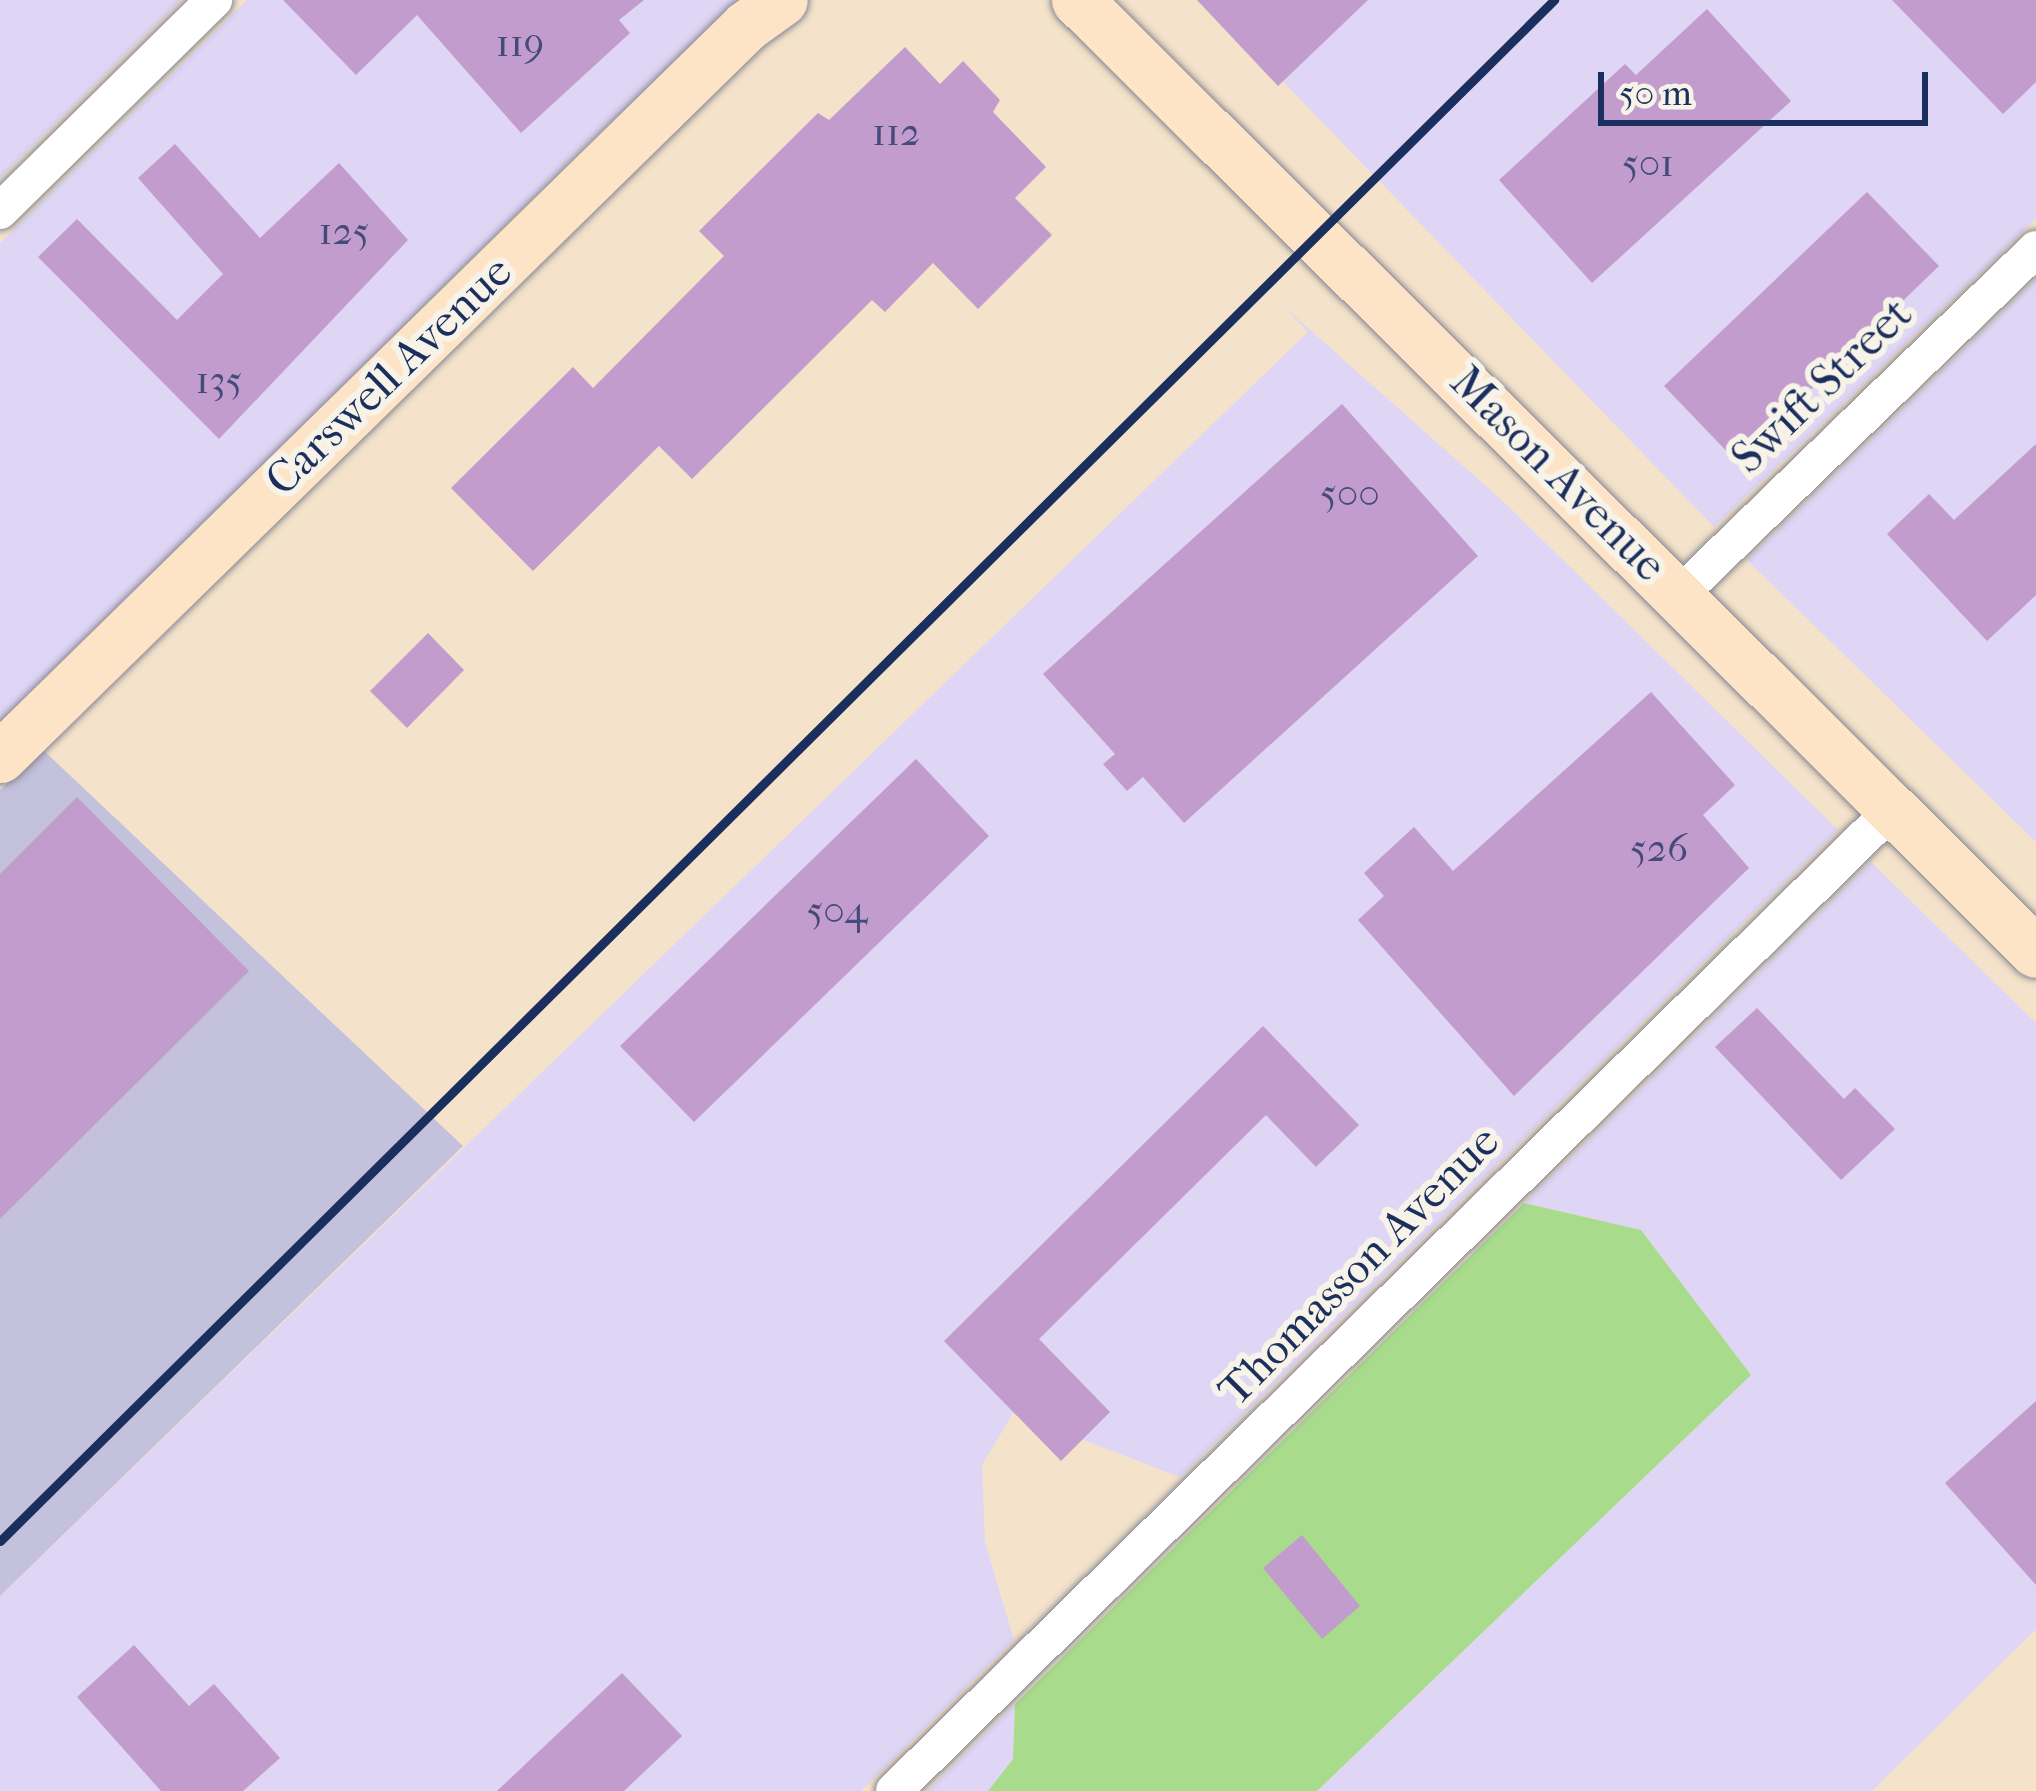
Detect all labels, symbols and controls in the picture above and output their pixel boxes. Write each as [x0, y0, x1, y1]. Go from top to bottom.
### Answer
house number: 119 [496, 20, 544, 66]
scale bar [1604, 48, 1934, 122]
text: 50 m [1619, 72, 1692, 114]
house number: 112 [872, 109, 920, 155]
house number: 501 [1622, 140, 1674, 186]
house number: 125 [319, 208, 369, 254]
street label: Carswell Avenue [255, 245, 523, 507]
street label: Swift Street [1721, 287, 1923, 485]
street label: Mason Avenue [1439, 355, 1677, 593]
house number: 135 [196, 357, 242, 403]
house number: 500 [1320, 470, 1380, 516]
house number: 526 [1630, 825, 1688, 871]
house number: 504 [807, 887, 867, 933]
street label: Thomasson Avenue [1208, 1115, 1510, 1417]

